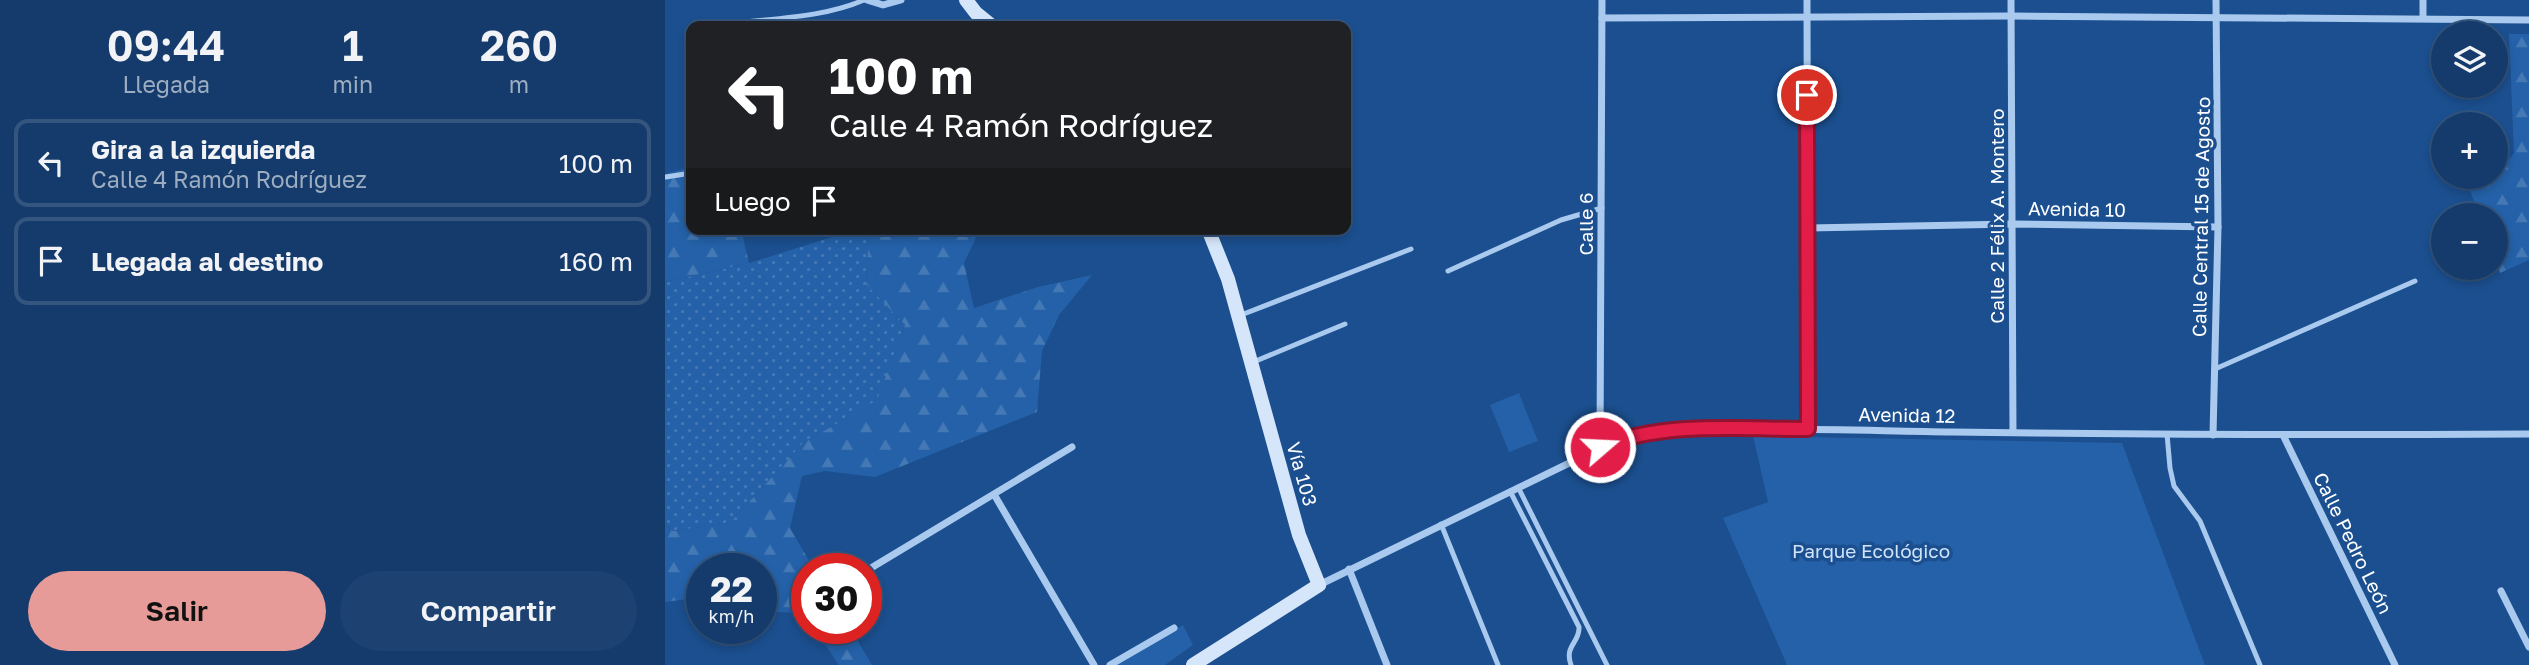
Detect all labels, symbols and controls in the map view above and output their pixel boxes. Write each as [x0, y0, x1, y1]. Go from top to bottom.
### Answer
text: 09:44 [107, 20, 226, 70]
text: 1 [342, 20, 363, 70]
text: 260 [480, 20, 558, 70]
map controls [2431, 21, 2508, 280]
button: layers [2431, 21, 2508, 98]
text: 100 m [829, 46, 973, 105]
icon: left [714, 49, 805, 140]
pin [1777, 65, 1837, 125]
text: Llegada [122, 70, 210, 98]
text: min [332, 70, 373, 98]
text: m [509, 70, 529, 98]
icon: arrive [1788, 76, 1826, 114]
street label: Calle Central 15 de Agosto [2187, 97, 2214, 337]
text: Calle 4 Ramón Rodríguez [829, 106, 1213, 144]
street label: Calle 2 Félix A. Montero [1985, 108, 2008, 324]
button: + [2431, 112, 2508, 189]
text: Gira a la izquierda [91, 134, 315, 165]
icon: left [32, 144, 70, 182]
text: 100 m [559, 148, 633, 179]
text: Calle 4 Ramón Rodríguez [91, 165, 367, 193]
icon: arrive [805, 182, 843, 220]
text: Luego [714, 186, 791, 217]
street label: Calle 6 [1574, 193, 1597, 255]
street label: Avenida 10 [2028, 196, 2126, 221]
button: − [2431, 203, 2508, 280]
icon: arrive [32, 242, 70, 280]
text: Llegada al destino [91, 246, 323, 277]
text: 160 m [559, 246, 633, 277]
street label: Avenida 12 [1858, 402, 1956, 427]
position arrow [1563, 410, 1637, 484]
street label: Vía 103 [1282, 439, 1323, 508]
street label: Calle Pedro León [2309, 468, 2398, 617]
park label: Parque Ecológico [1792, 539, 1950, 562]
speed limit sign: 30 [791, 553, 882, 644]
text: 22 [710, 568, 753, 610]
button: Salir [28, 571, 326, 651]
button: Compartir [340, 571, 637, 651]
text: km/h [709, 605, 754, 627]

